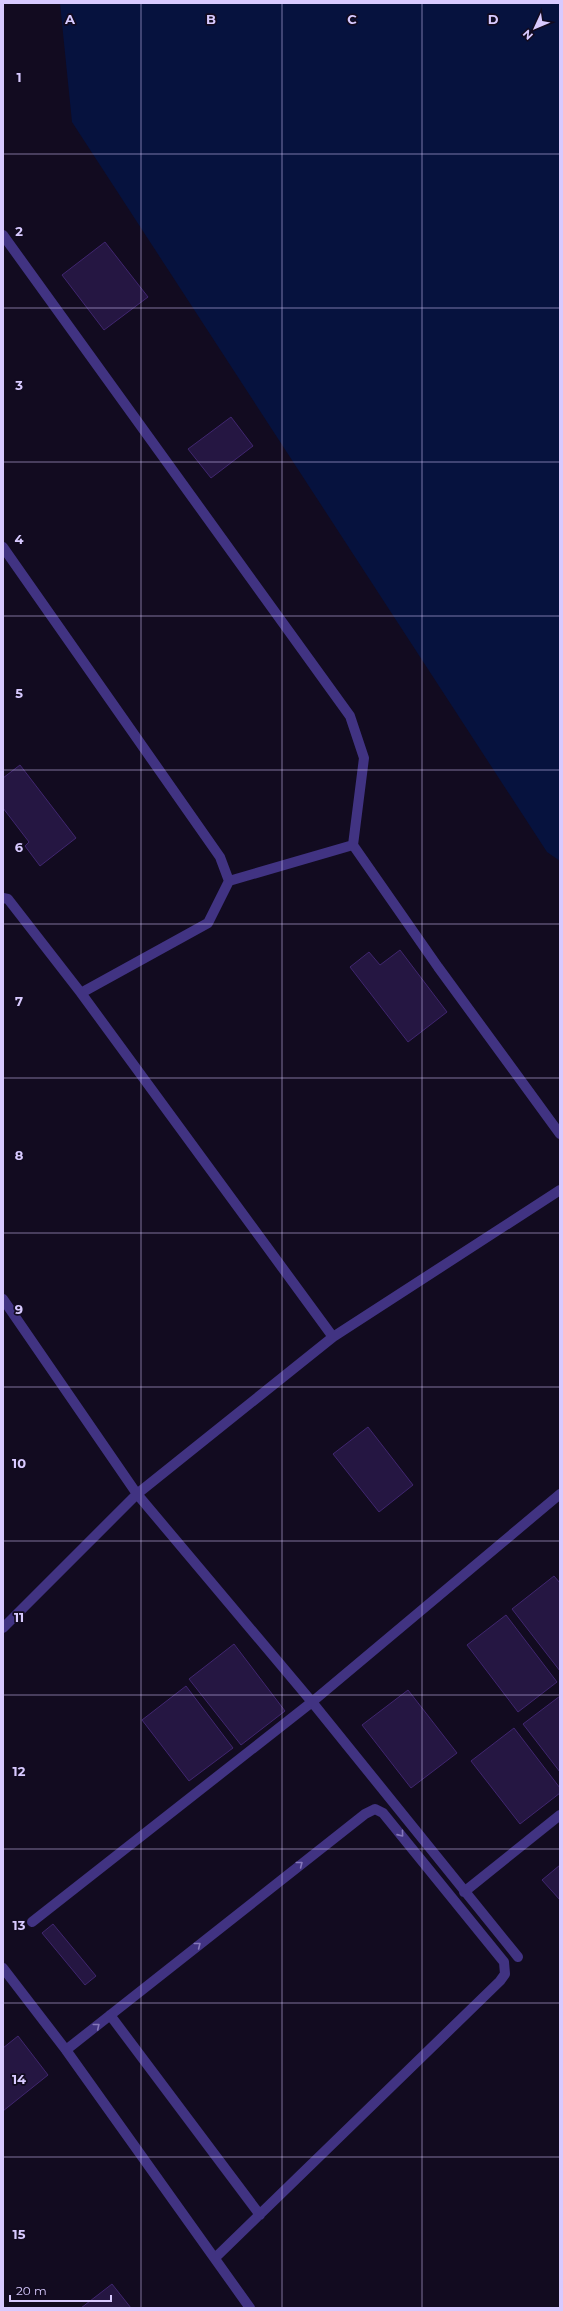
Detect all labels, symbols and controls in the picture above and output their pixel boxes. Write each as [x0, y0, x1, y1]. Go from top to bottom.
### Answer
north arrow [515, 8, 555, 48]
text: A [64, 11, 76, 27]
text: B [206, 11, 216, 27]
text: C [347, 11, 357, 27]
text: D [488, 11, 499, 27]
text: N [520, 27, 536, 43]
text: 1 [16, 69, 22, 85]
text: 2 [15, 223, 23, 239]
text: 3 [14, 377, 23, 393]
text: 4 [15, 531, 24, 547]
text: 5 [15, 685, 23, 701]
text: 6 [15, 839, 24, 855]
text: 7 [15, 993, 23, 1009]
text: 8 [15, 1147, 24, 1163]
text: 9 [15, 1301, 23, 1317]
text: 10 [12, 1455, 26, 1471]
text: 11 [14, 1609, 24, 1625]
text: 12 [13, 1763, 26, 1779]
one-way arrow [396, 1830, 403, 1837]
one-way arrow [296, 1862, 303, 1869]
text: 13 [13, 1917, 26, 1933]
one-way arrow [194, 1943, 201, 1950]
one-way arrow [92, 2023, 99, 2030]
text: 14 [12, 2071, 26, 2087]
text: 15 [13, 2226, 26, 2242]
scale bar [10, 2277, 111, 2303]
text: 20 m [16, 2283, 47, 2298]

